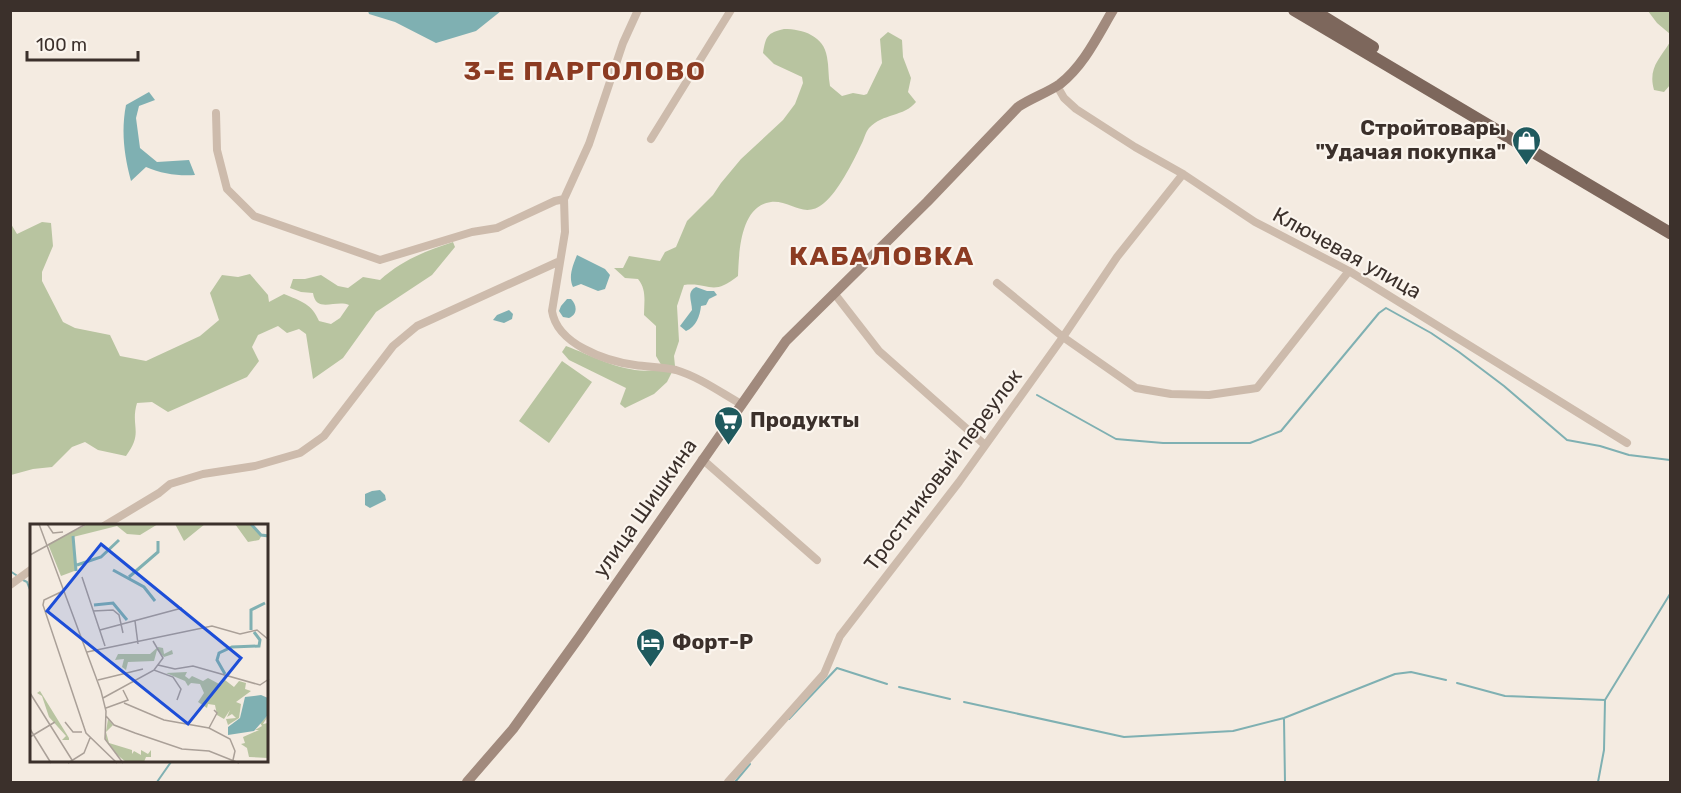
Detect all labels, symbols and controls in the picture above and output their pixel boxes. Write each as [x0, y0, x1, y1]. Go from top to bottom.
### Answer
scale bar [27, 24, 138, 62]
text: 100 m [36, 34, 87, 56]
district label: 3-Е ПАРГОЛОВО [464, 55, 706, 87]
place label: Cтройтовары "Удачая покупка" [1315, 115, 1506, 164]
shop icon: Cтройтовары "Удачая покупка" [1511, 124, 1543, 166]
street label: Ключевая улица [1269, 201, 1426, 304]
district label: КАБАЛОВКА [789, 240, 975, 272]
street label: Тростниковый переулок [858, 364, 1027, 576]
supermarket icon: Продукты [713, 404, 745, 446]
place label: Продукты [750, 407, 859, 432]
street label: улица Шишкина [587, 434, 702, 582]
inset map [30, 524, 268, 763]
hotel icon: Форт-Р [635, 626, 667, 668]
place label: Форт-Р [672, 629, 753, 654]

